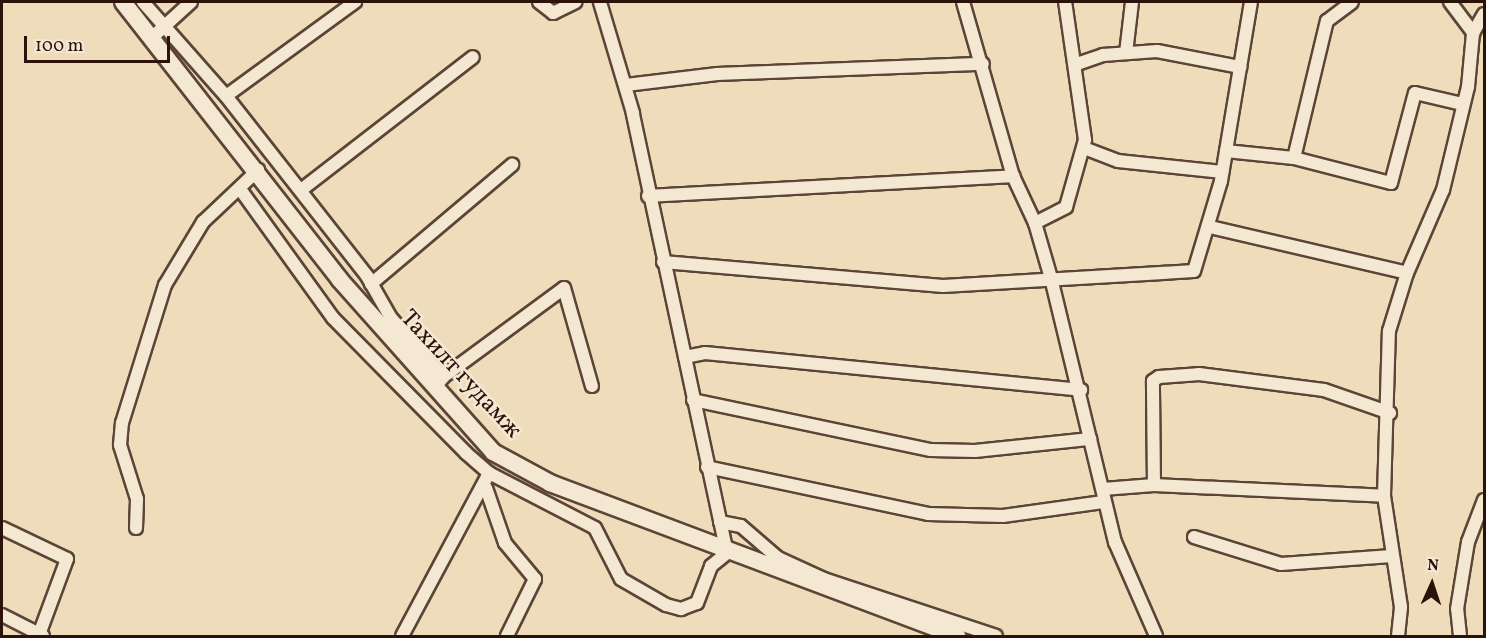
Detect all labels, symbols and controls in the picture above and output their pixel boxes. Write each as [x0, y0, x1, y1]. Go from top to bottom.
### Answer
scale bar [27, 24, 172, 62]
text: 100 m [35, 34, 84, 59]
street label: Тахилт гудамж [393, 305, 527, 445]
north arrow [1402, 554, 1462, 614]
text: N [1427, 555, 1439, 577]

